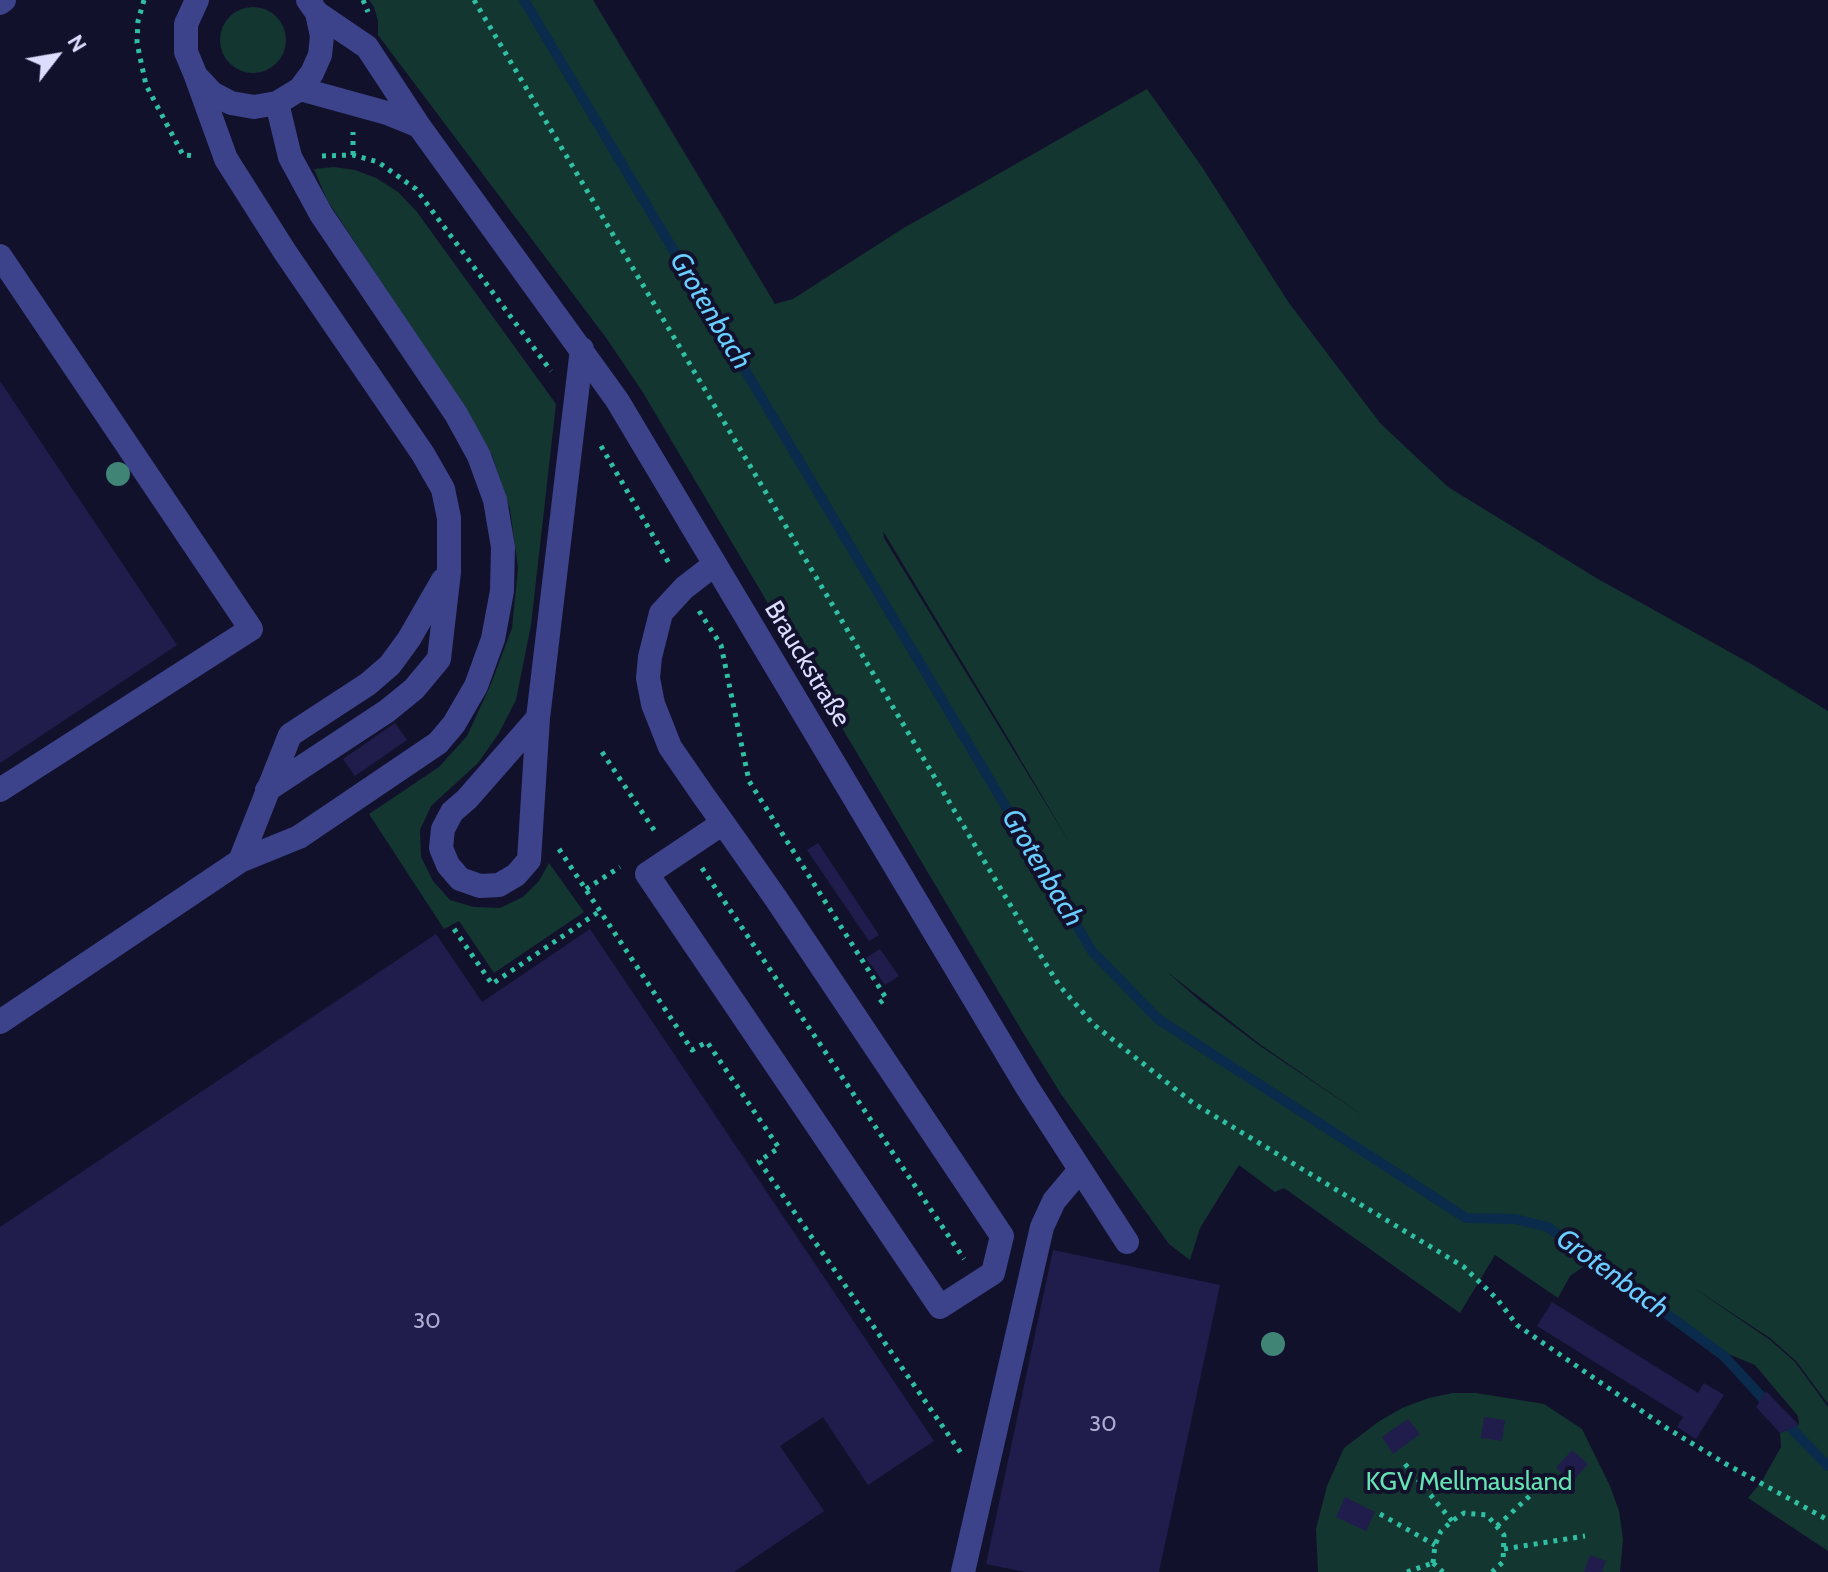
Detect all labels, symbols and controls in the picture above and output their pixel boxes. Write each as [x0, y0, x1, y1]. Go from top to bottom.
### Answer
north arrow [16, 16, 96, 96]
text: N [61, 30, 93, 57]
water label: Grotenbach [662, 246, 758, 376]
street label: Brauckstraße [757, 595, 857, 733]
water label: Grotenbach [994, 803, 1090, 933]
water label: Grotenbach [1549, 1222, 1675, 1326]
house number: 30 [413, 1309, 441, 1335]
house number: 30 [1089, 1412, 1117, 1438]
park label: KGV Mellmausland [1366, 1466, 1572, 1498]

